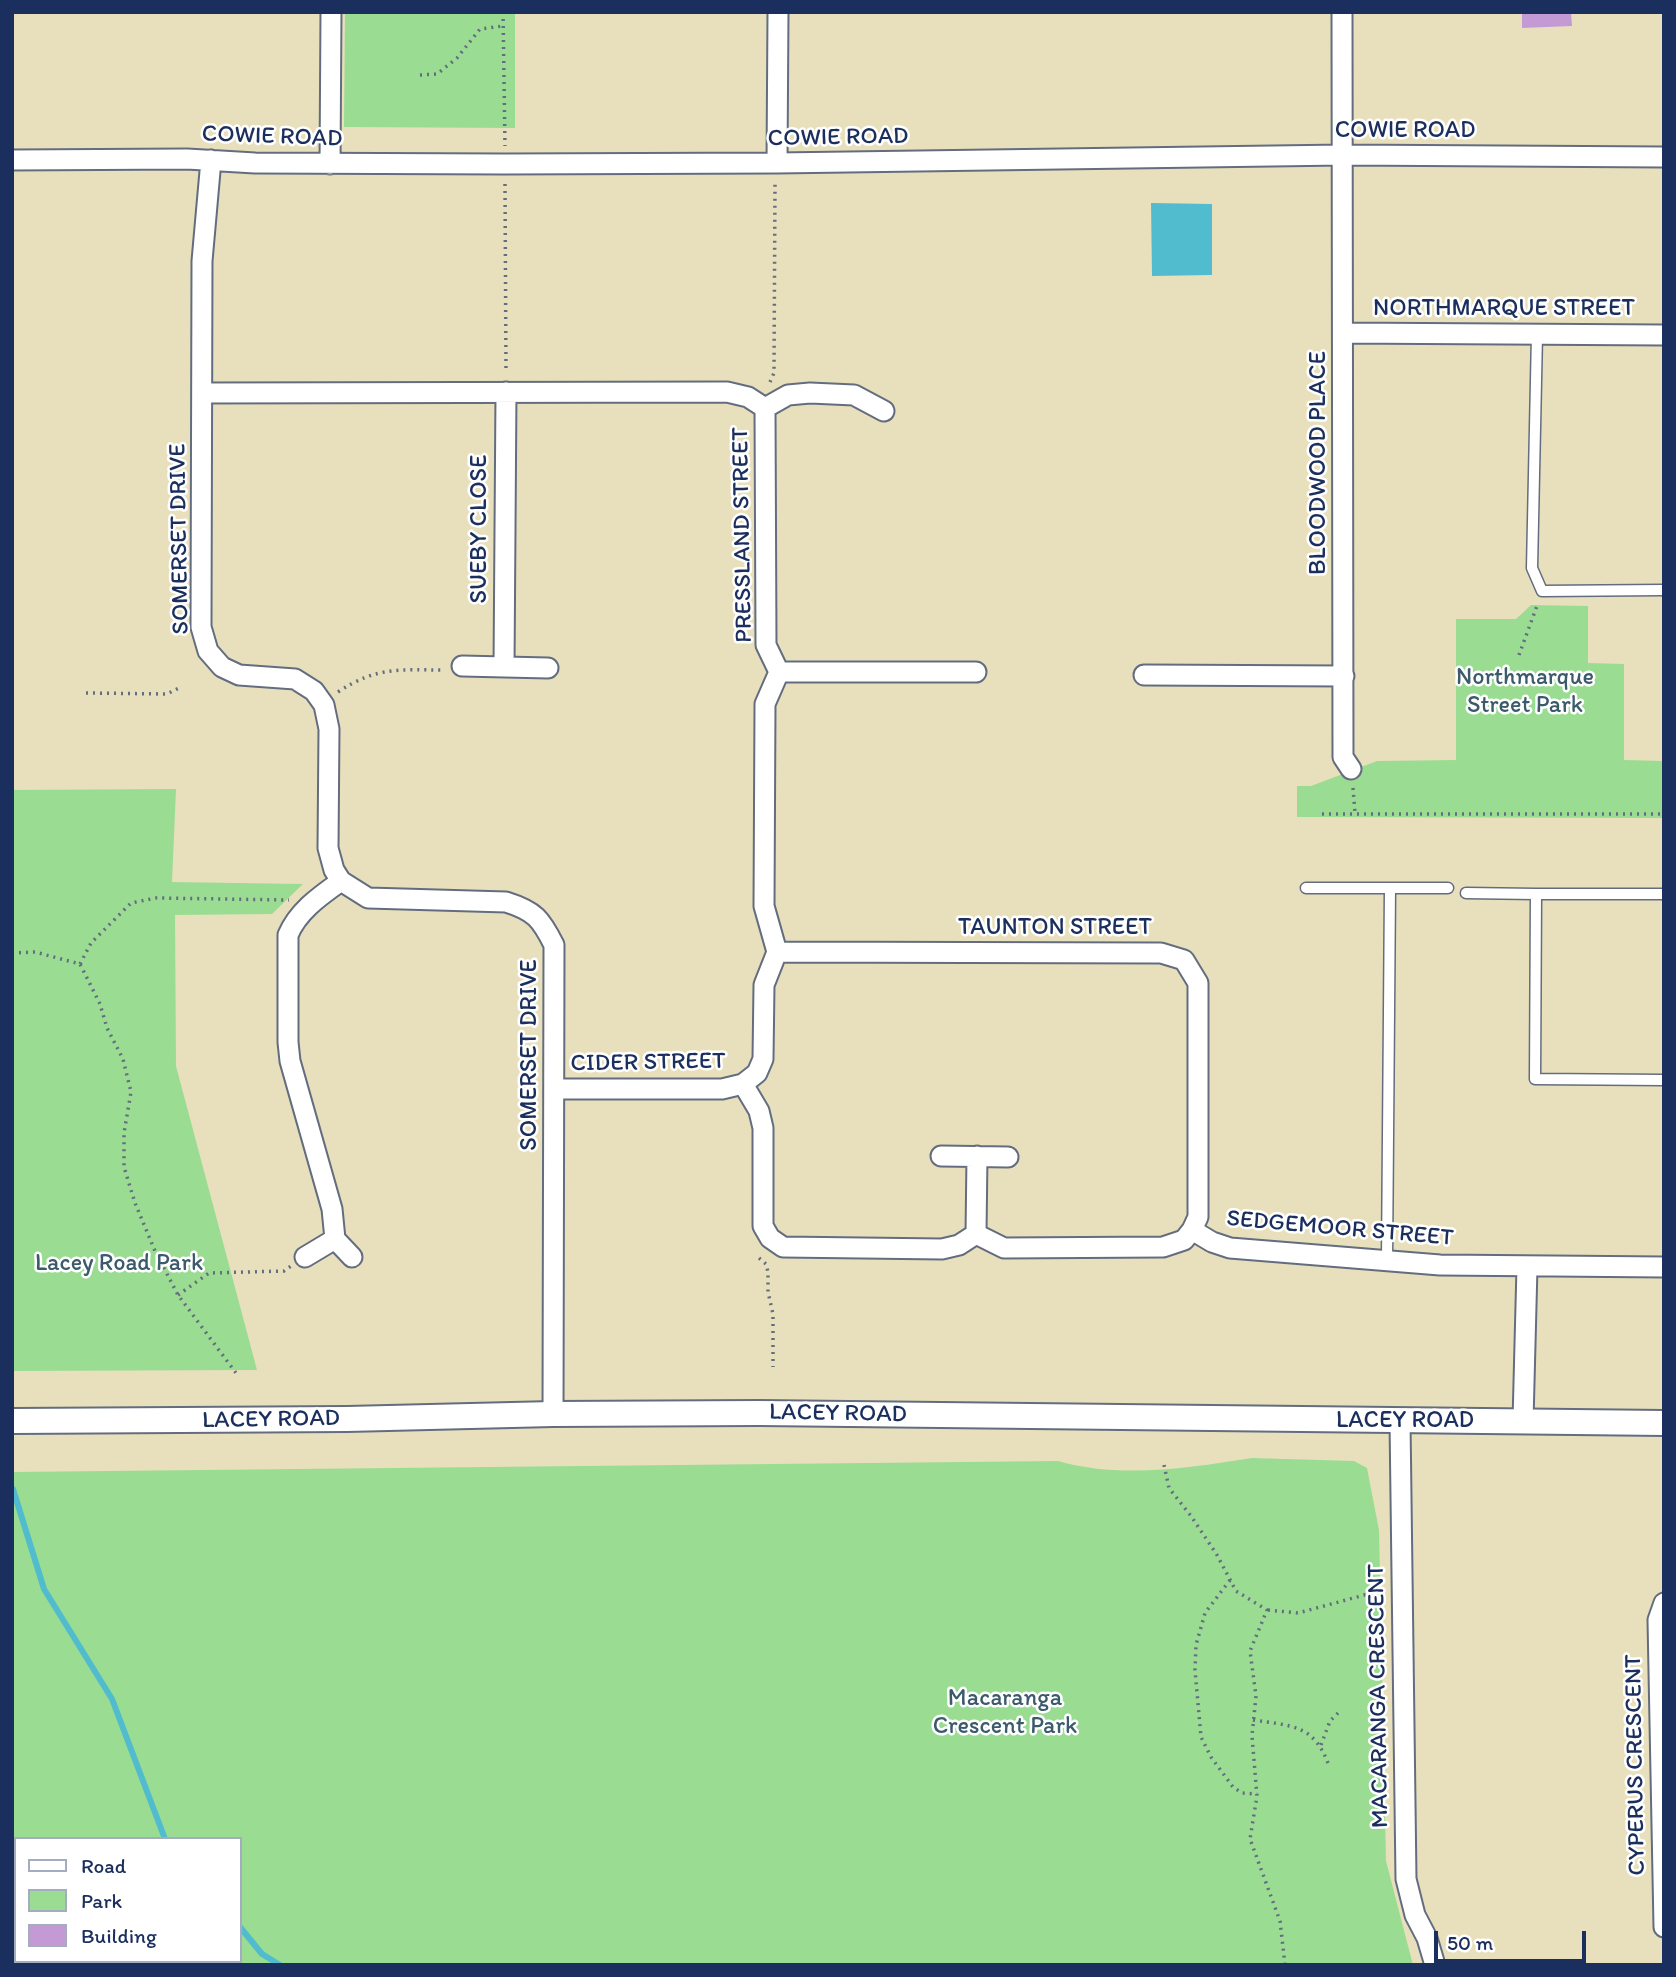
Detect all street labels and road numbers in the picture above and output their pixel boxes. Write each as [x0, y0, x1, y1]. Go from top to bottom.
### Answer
street label: COWIE ROAD [1335, 117, 1475, 145]
street label: COWIE ROAD [201, 120, 343, 154]
street label: COWIE ROAD [767, 122, 909, 154]
street label: NORTHMARQUE STREET [1373, 295, 1635, 323]
street label: BLOODWOOD PLACE [1305, 351, 1333, 575]
street label: PRESSLAND STREET [727, 427, 759, 643]
street label: SOMERSET DRIVE [164, 443, 196, 635]
street label: SUEBY CLOSE [466, 455, 494, 603]
street label: TAUNTON STREET [958, 914, 1152, 942]
street label: SOMERSET DRIVE [516, 959, 544, 1151]
street label: CIDER STREET [570, 1047, 726, 1079]
street label: SEDGEMOOR STREET [1225, 1205, 1455, 1253]
street label: LACEY ROAD [769, 1398, 907, 1430]
street label: LACEY ROAD [202, 1404, 340, 1436]
street label: LACEY ROAD [1336, 1407, 1474, 1435]
street label: MACARANGA CRESCENT [1362, 1564, 1396, 1828]
street label: CYPERUS CRESCENT [1620, 1654, 1652, 1876]

